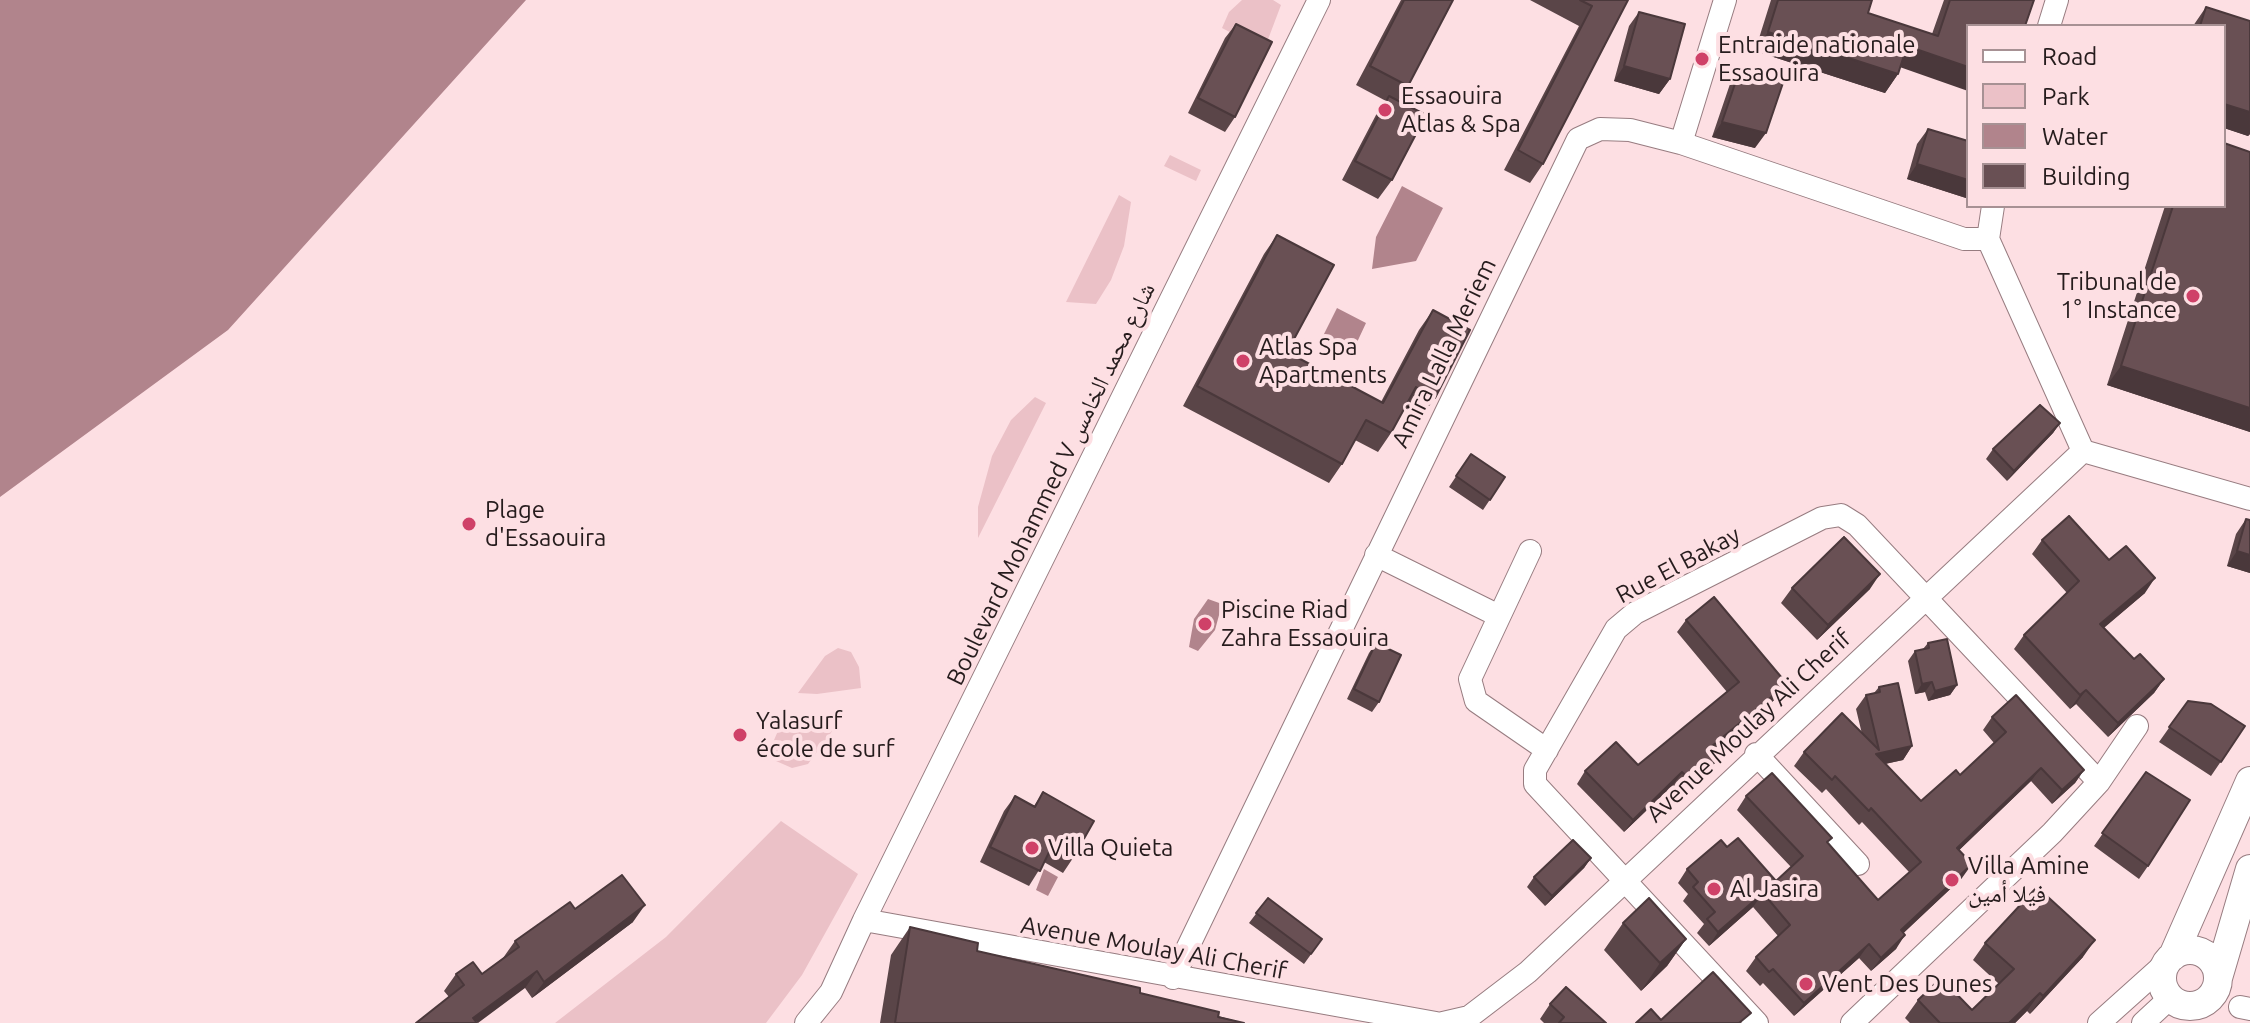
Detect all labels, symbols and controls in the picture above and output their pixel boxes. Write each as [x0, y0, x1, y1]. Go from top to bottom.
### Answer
legend [1966, 24, 2226, 208]
place label: Entraide nationale Essaouira [1718, 31, 1916, 87]
text: Road [2042, 43, 2097, 70]
marker: Entraide nationale Essaouira [1693, 50, 1711, 68]
place label: Essaouira Atlas & Spa [1401, 82, 1521, 138]
text: Park [2042, 83, 2090, 110]
marker: Essaouira Atlas & Spa [1376, 101, 1394, 119]
text: Water [2042, 123, 2108, 150]
text: Building [2042, 163, 2130, 190]
street label: Amira Lalla Meriem [1386, 254, 1502, 452]
place label: Tribunal de 1° Instance [2057, 268, 2177, 324]
street label: Boulevard Mohammed V شارع محمد الخامس [941, 278, 1161, 690]
marker: Tribunal de 1° Instance [2184, 287, 2202, 305]
place label: Atlas Spa Apartments [1259, 333, 1387, 389]
marker: Atlas Spa Apartments [1234, 352, 1252, 370]
place label: Plage d'Essaouira [485, 496, 606, 552]
marker: Plage d'Essaouira [460, 515, 478, 533]
street label: Rue El Bakay [1611, 520, 1745, 610]
place label: Piscine Riad Zahra Essaouira [1221, 596, 1389, 652]
marker: Piscine Riad Zahra Essaouira [1196, 615, 1214, 633]
street label: Avenue Moulay Ali Cherif [1641, 624, 1857, 828]
place label: Yalasurf école de surf [756, 707, 895, 763]
marker: Yalasurf école de surf [731, 726, 749, 744]
place label: Villa Quieta [1048, 834, 1173, 862]
marker: Villa Quieta [1023, 839, 1041, 857]
place label: Villa Amine فيلا أمين [1968, 852, 2089, 908]
marker: Villa Amine فيلا أمين [1943, 871, 1961, 889]
place label: Al Jasira [1730, 875, 1819, 903]
marker: Al Jasira [1705, 880, 1723, 898]
street label: Avenue Moulay Ali Cherif [1019, 910, 1289, 986]
place label: Vent Des Dunes [1822, 970, 1992, 998]
marker: Vent Des Dunes [1797, 975, 1815, 993]

